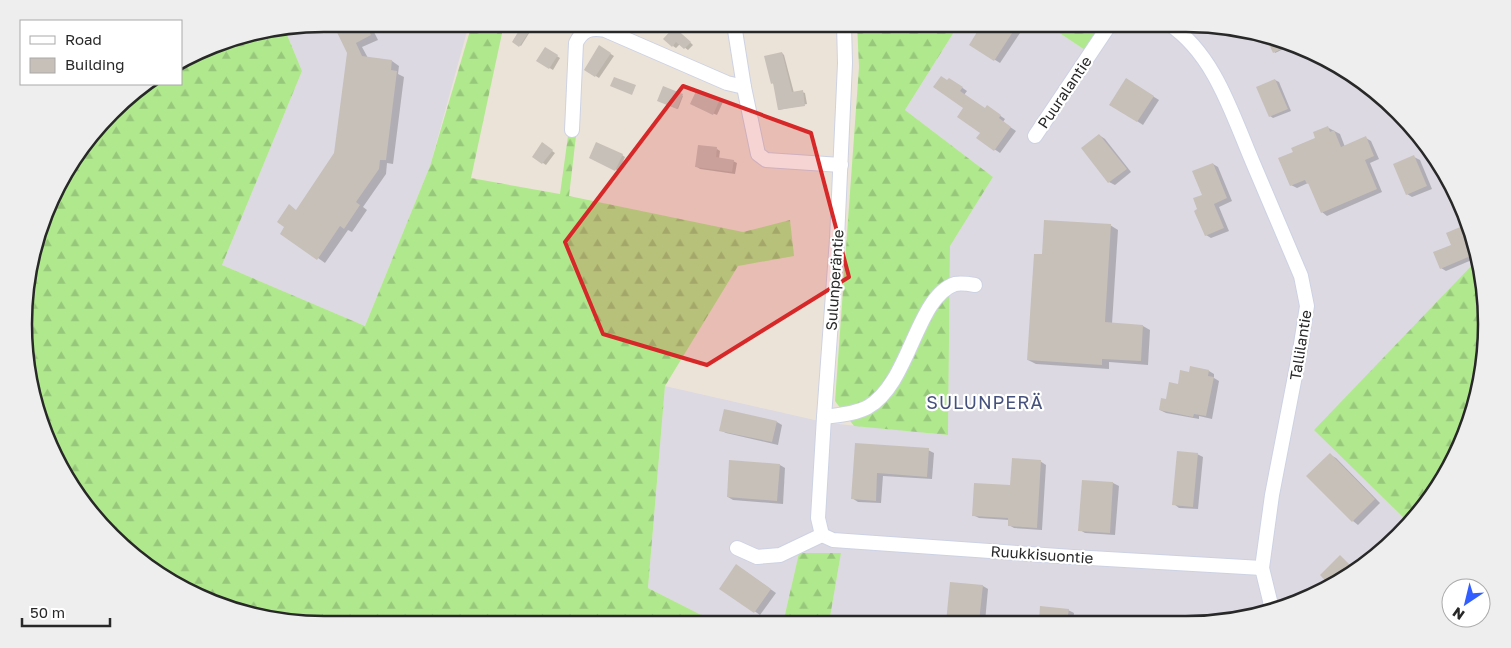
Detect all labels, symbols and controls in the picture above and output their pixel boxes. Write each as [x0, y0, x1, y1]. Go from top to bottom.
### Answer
legend [20, 20, 182, 85]
text: Road [65, 30, 102, 48]
street label: Puuralantie [1033, 52, 1095, 132]
text: Building [65, 55, 125, 73]
street label: Sulunperäntie [821, 228, 847, 331]
street label: Tallilantie [1286, 308, 1314, 382]
district label: SULUNPERÄ [926, 391, 1044, 413]
street label: Ruukkisuontie [990, 541, 1094, 567]
north arrow [1441, 578, 1491, 628]
scale bar [22, 596, 110, 628]
text: 50 m [30, 603, 65, 621]
text: N [1449, 604, 1467, 624]

